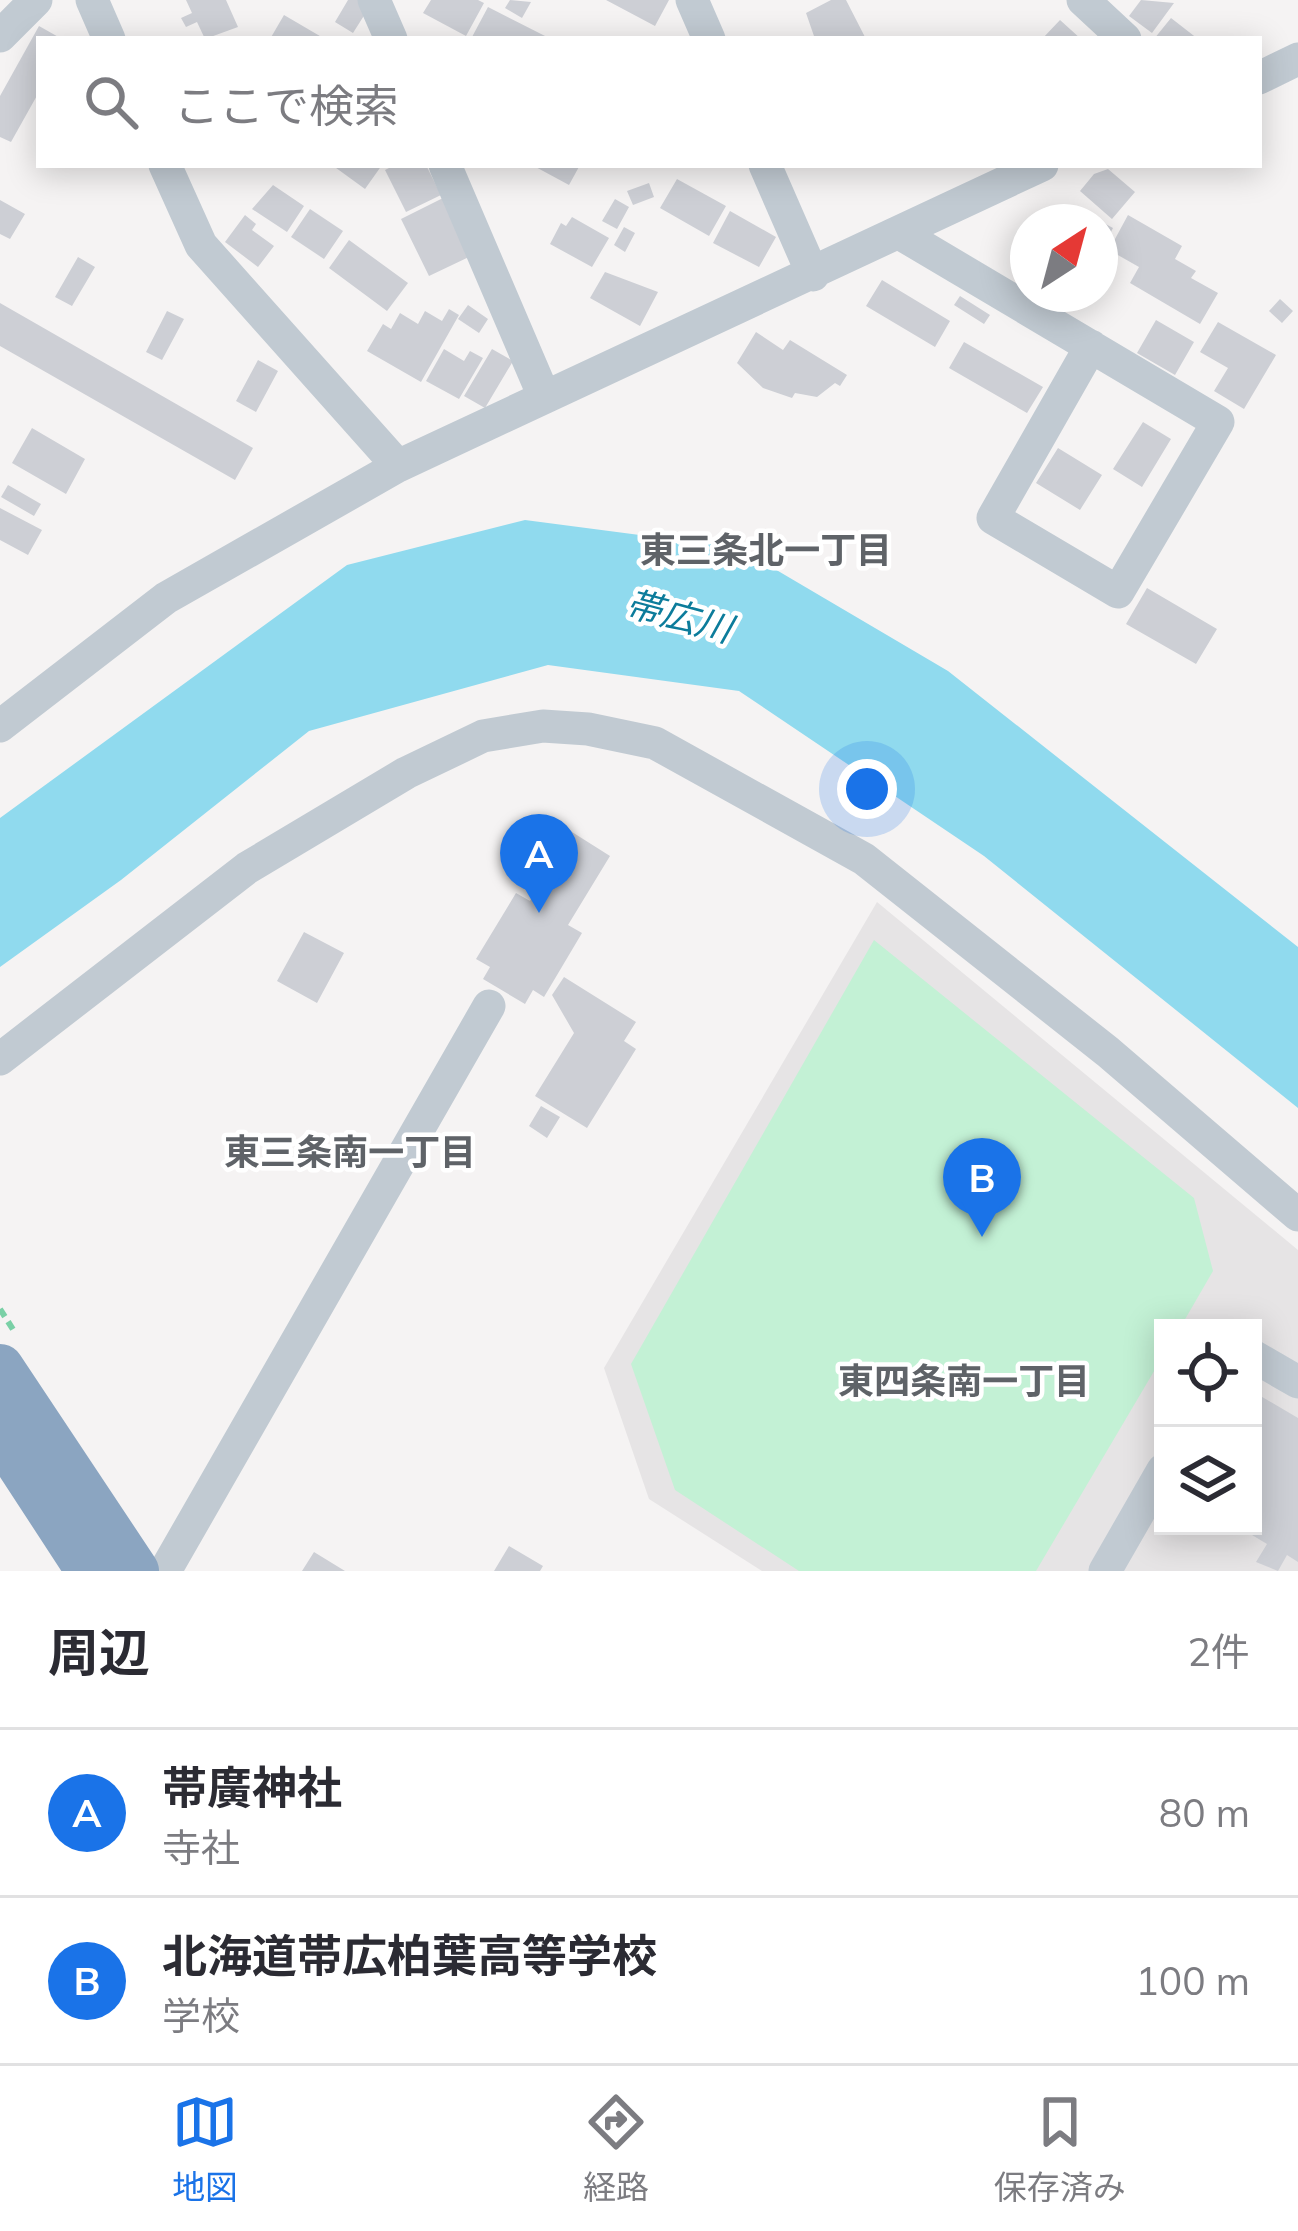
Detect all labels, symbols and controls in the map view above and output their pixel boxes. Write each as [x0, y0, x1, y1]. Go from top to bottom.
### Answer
search box [36, 36, 1262, 168]
icon: search [78, 69, 144, 135]
text: ここで検索 [174, 77, 399, 133]
north arrow [1010, 204, 1118, 312]
district label: 東三条北一丁目 [640, 527, 892, 572]
water label: 帯広川 [621, 580, 741, 652]
your location [837, 759, 897, 819]
pin: A [500, 814, 578, 913]
district label: 東三条南一丁目 [224, 1129, 476, 1174]
pin: B [943, 1138, 1021, 1237]
map controls [1154, 1319, 1262, 1535]
button: locate [1154, 1319, 1262, 1427]
district label: 東四条南一丁目 [838, 1358, 1090, 1403]
button: layers [1154, 1427, 1262, 1535]
text: 周辺 [48, 1620, 150, 1684]
text: 2件 [1188, 1627, 1250, 1676]
text: 帯廣神社 [162, 1759, 342, 1815]
text: A [72, 1788, 102, 1837]
text: 80 m [1159, 1788, 1250, 1837]
text: 寺社 [162, 1823, 240, 1872]
text: 北海道帯広柏葉高等学校 [162, 1927, 657, 1983]
text: B [74, 1956, 100, 2005]
text: 100 m [1135, 1956, 1250, 2005]
text: 学校 [162, 1991, 240, 2040]
tab: 地図 [172, 2089, 238, 2209]
tab: 経路 [583, 2089, 649, 2209]
tab: 保存済み [994, 2089, 1126, 2209]

